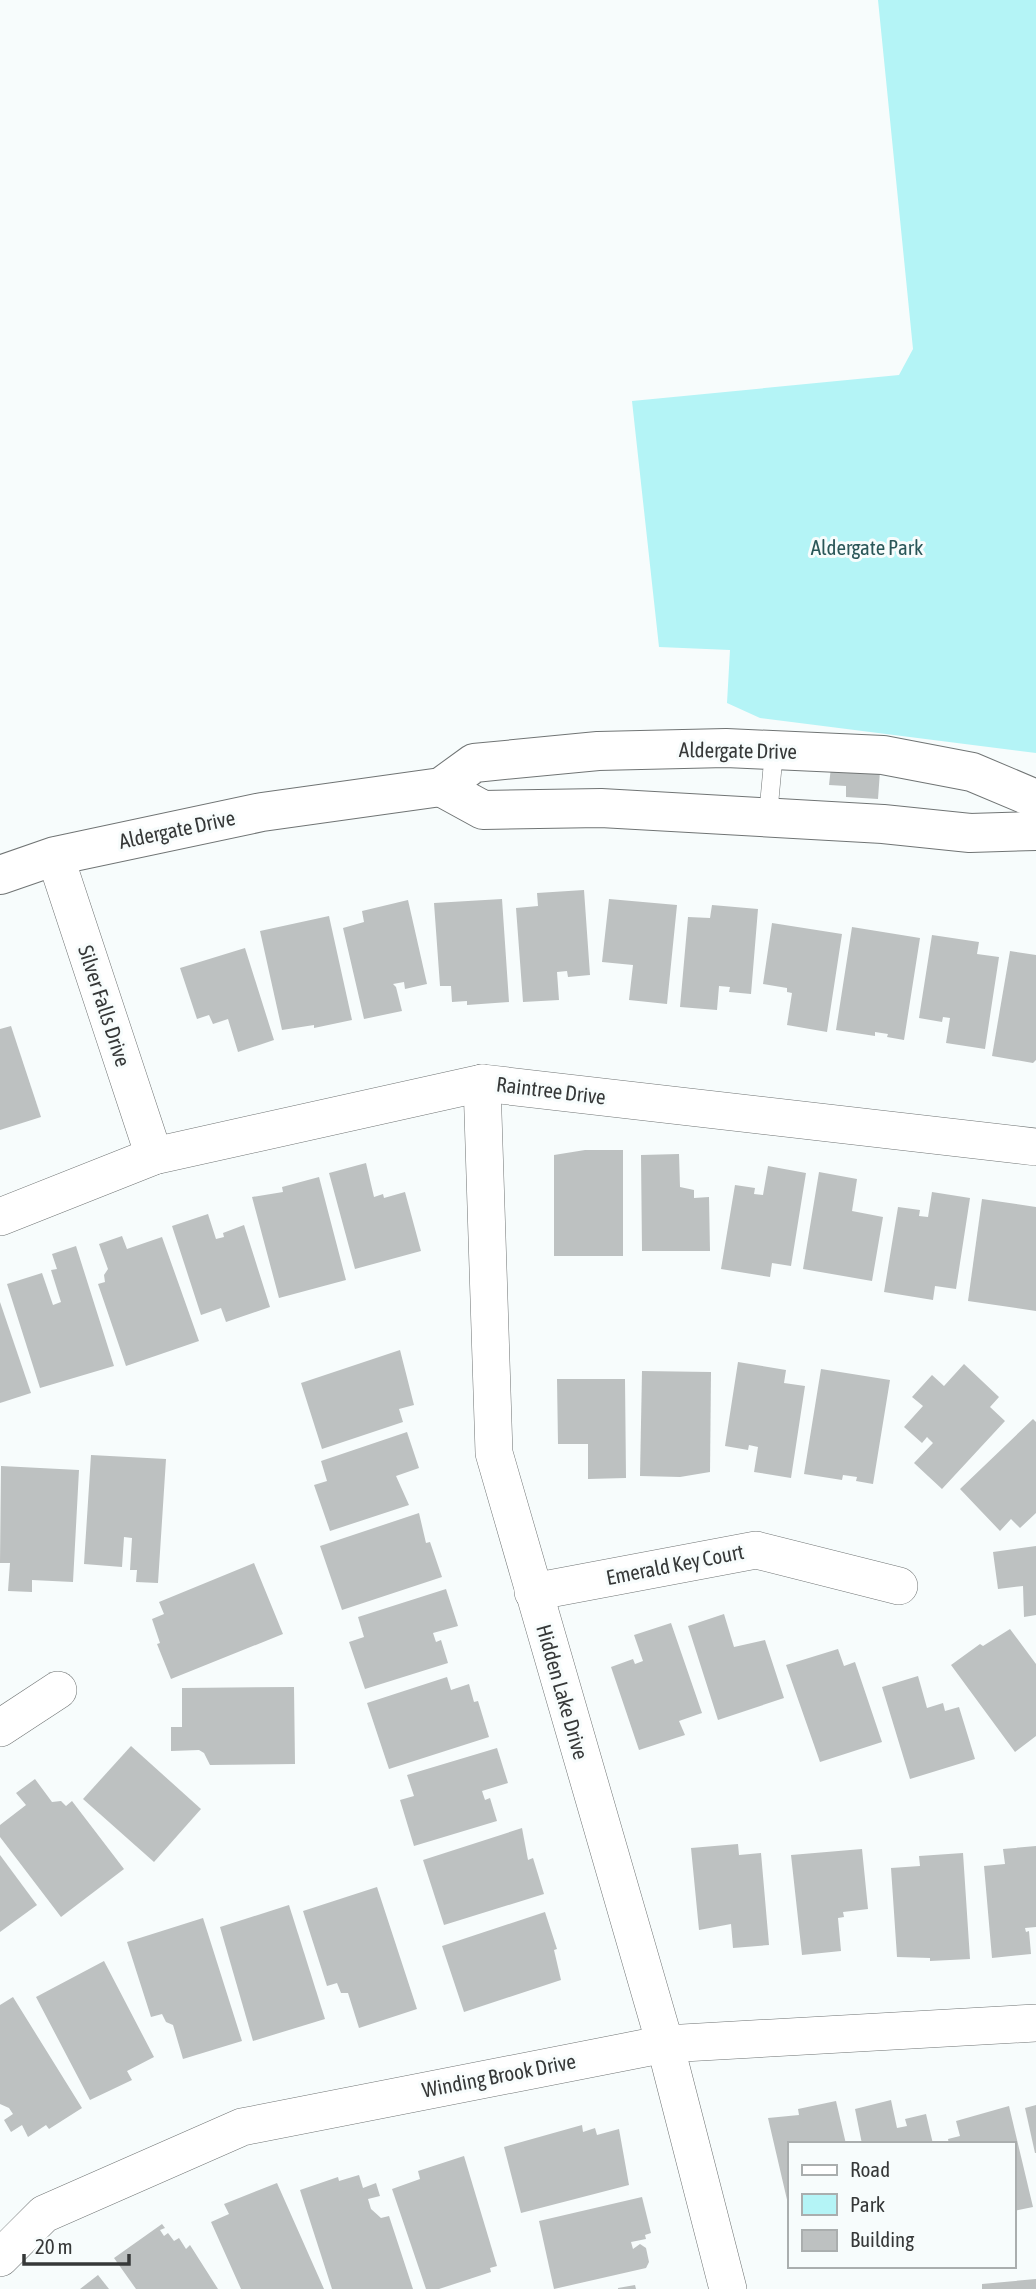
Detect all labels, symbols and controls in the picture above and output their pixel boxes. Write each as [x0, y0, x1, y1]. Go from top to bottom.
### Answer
park label: Aldergate Park [811, 535, 923, 559]
street label: Aldergate Drive [679, 737, 797, 763]
street label: Aldergate Drive [117, 805, 237, 853]
street label: Silver Falls Drive [74, 942, 136, 1069]
street label: Raintree Drive [495, 1071, 607, 1109]
street label: Emerald Key Court [604, 1539, 746, 1589]
street label: Hidden Lake Drive [532, 1621, 594, 1762]
street label: Winding Brook Drive [420, 2048, 578, 2102]
legend [788, 2142, 1015, 2268]
text: Road [850, 2157, 890, 2181]
text: Park [850, 2192, 885, 2216]
scale bar [24, 2222, 130, 2266]
text: Building [850, 2227, 914, 2251]
text: 20 m [35, 2234, 73, 2258]

